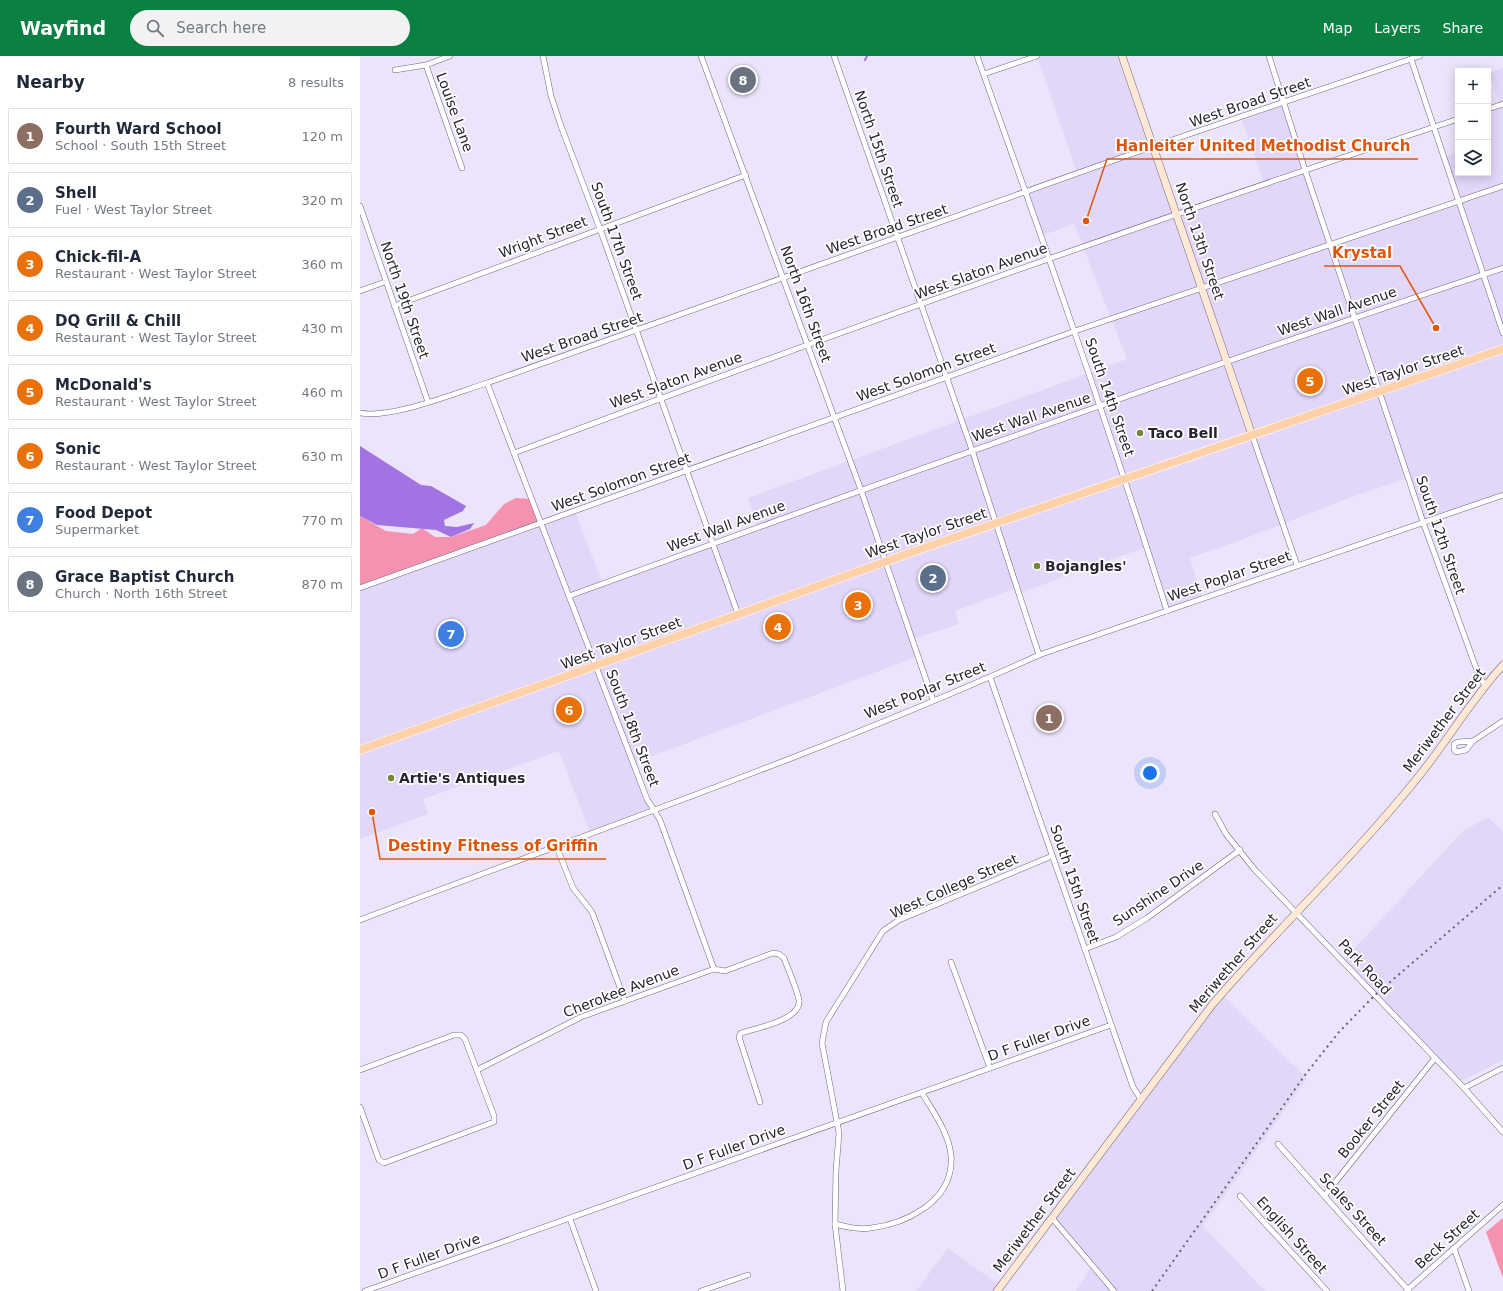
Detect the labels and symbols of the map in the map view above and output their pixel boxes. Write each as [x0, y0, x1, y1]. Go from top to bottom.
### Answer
pin: 8 [730, 65, 756, 95]
street label: Louise Lane [433, 70, 477, 154]
street label: West Broad Street [1187, 74, 1313, 130]
street label: North 15th Street [851, 88, 907, 210]
callout: Hanleiter United Methodist Church [1107, 132, 1418, 159]
text: Hanleiter United Methodist Church [1116, 137, 1410, 155]
street label: South 17th Street [588, 180, 646, 303]
street label: North 13th Street [1172, 180, 1228, 302]
street label: West Broad Street [824, 201, 950, 257]
street label: Wright Street [497, 213, 590, 261]
street label: North 19th Street [377, 239, 433, 361]
callout: Krystal [1324, 239, 1400, 266]
street label: West Slaton Avenue [913, 240, 1049, 302]
street label: North 16th Street [777, 244, 835, 365]
text: Krystal [1332, 244, 1392, 262]
street label: West Wall Avenue [1275, 283, 1399, 339]
street label: West Broad Street [519, 309, 645, 365]
street label: South 14th Street [1082, 336, 1138, 459]
street label: West Solomon Street [854, 339, 998, 405]
street label: West Taylor Street [1340, 342, 1466, 398]
street label: West Slaton Avenue [608, 349, 744, 411]
pin: 5 [1297, 366, 1323, 396]
street label: West Wall Avenue [969, 389, 1093, 445]
place label: Taco Bell [1148, 425, 1218, 441]
marker: Taco Bell [1135, 428, 1145, 438]
street label: West Solomon Street [549, 449, 693, 515]
street label: South 12th Street [1413, 474, 1469, 597]
street label: West Wall Avenue [665, 497, 787, 555]
street label: West Taylor Street [863, 505, 989, 561]
street label: West Poplar Street [1165, 547, 1293, 605]
place label: Bojangles' [1045, 558, 1126, 574]
marker: Bojangles' [1032, 561, 1042, 571]
pin: 2 [920, 563, 946, 593]
pin: 3 [845, 590, 871, 620]
pin: 4 [765, 612, 791, 642]
street label: West Taylor Street [559, 614, 684, 672]
pin: 7 [438, 619, 464, 649]
street label: West Poplar Street [862, 658, 988, 722]
street label: Meriwether Street [1400, 664, 1489, 775]
street label: South 18th Street [603, 667, 663, 789]
pin: 6 [556, 695, 582, 725]
pin: 1 [1036, 703, 1062, 733]
your location [1140, 763, 1160, 783]
place label: Artie's Antiques [399, 770, 525, 786]
marker: Artie's Antiques [386, 773, 396, 783]
street label: South 15th Street [1047, 823, 1103, 946]
callout: Destiny Fitness of Griffin [380, 832, 606, 859]
text: Destiny Fitness of Griffin [388, 837, 598, 855]
street label: West College Street [888, 850, 1021, 921]
street label: Sunshine Drive [1110, 857, 1206, 929]
street label: Meriwether Street [1186, 910, 1281, 1016]
street label: Park Road [1335, 936, 1395, 998]
street label: Cherokee Avenue [561, 962, 681, 1020]
street label: D F Fuller Drive [986, 1012, 1092, 1064]
street label: Booker Street [1335, 1076, 1408, 1161]
street label: D F Fuller Drive [681, 1121, 787, 1173]
street label: Meriwether Street [990, 1164, 1079, 1275]
street label: Scales Street [1316, 1169, 1390, 1249]
street label: English Street [1253, 1193, 1331, 1277]
street label: Beck Street [1412, 1206, 1483, 1272]
street label: D F Fuller Drive [376, 1230, 482, 1282]

